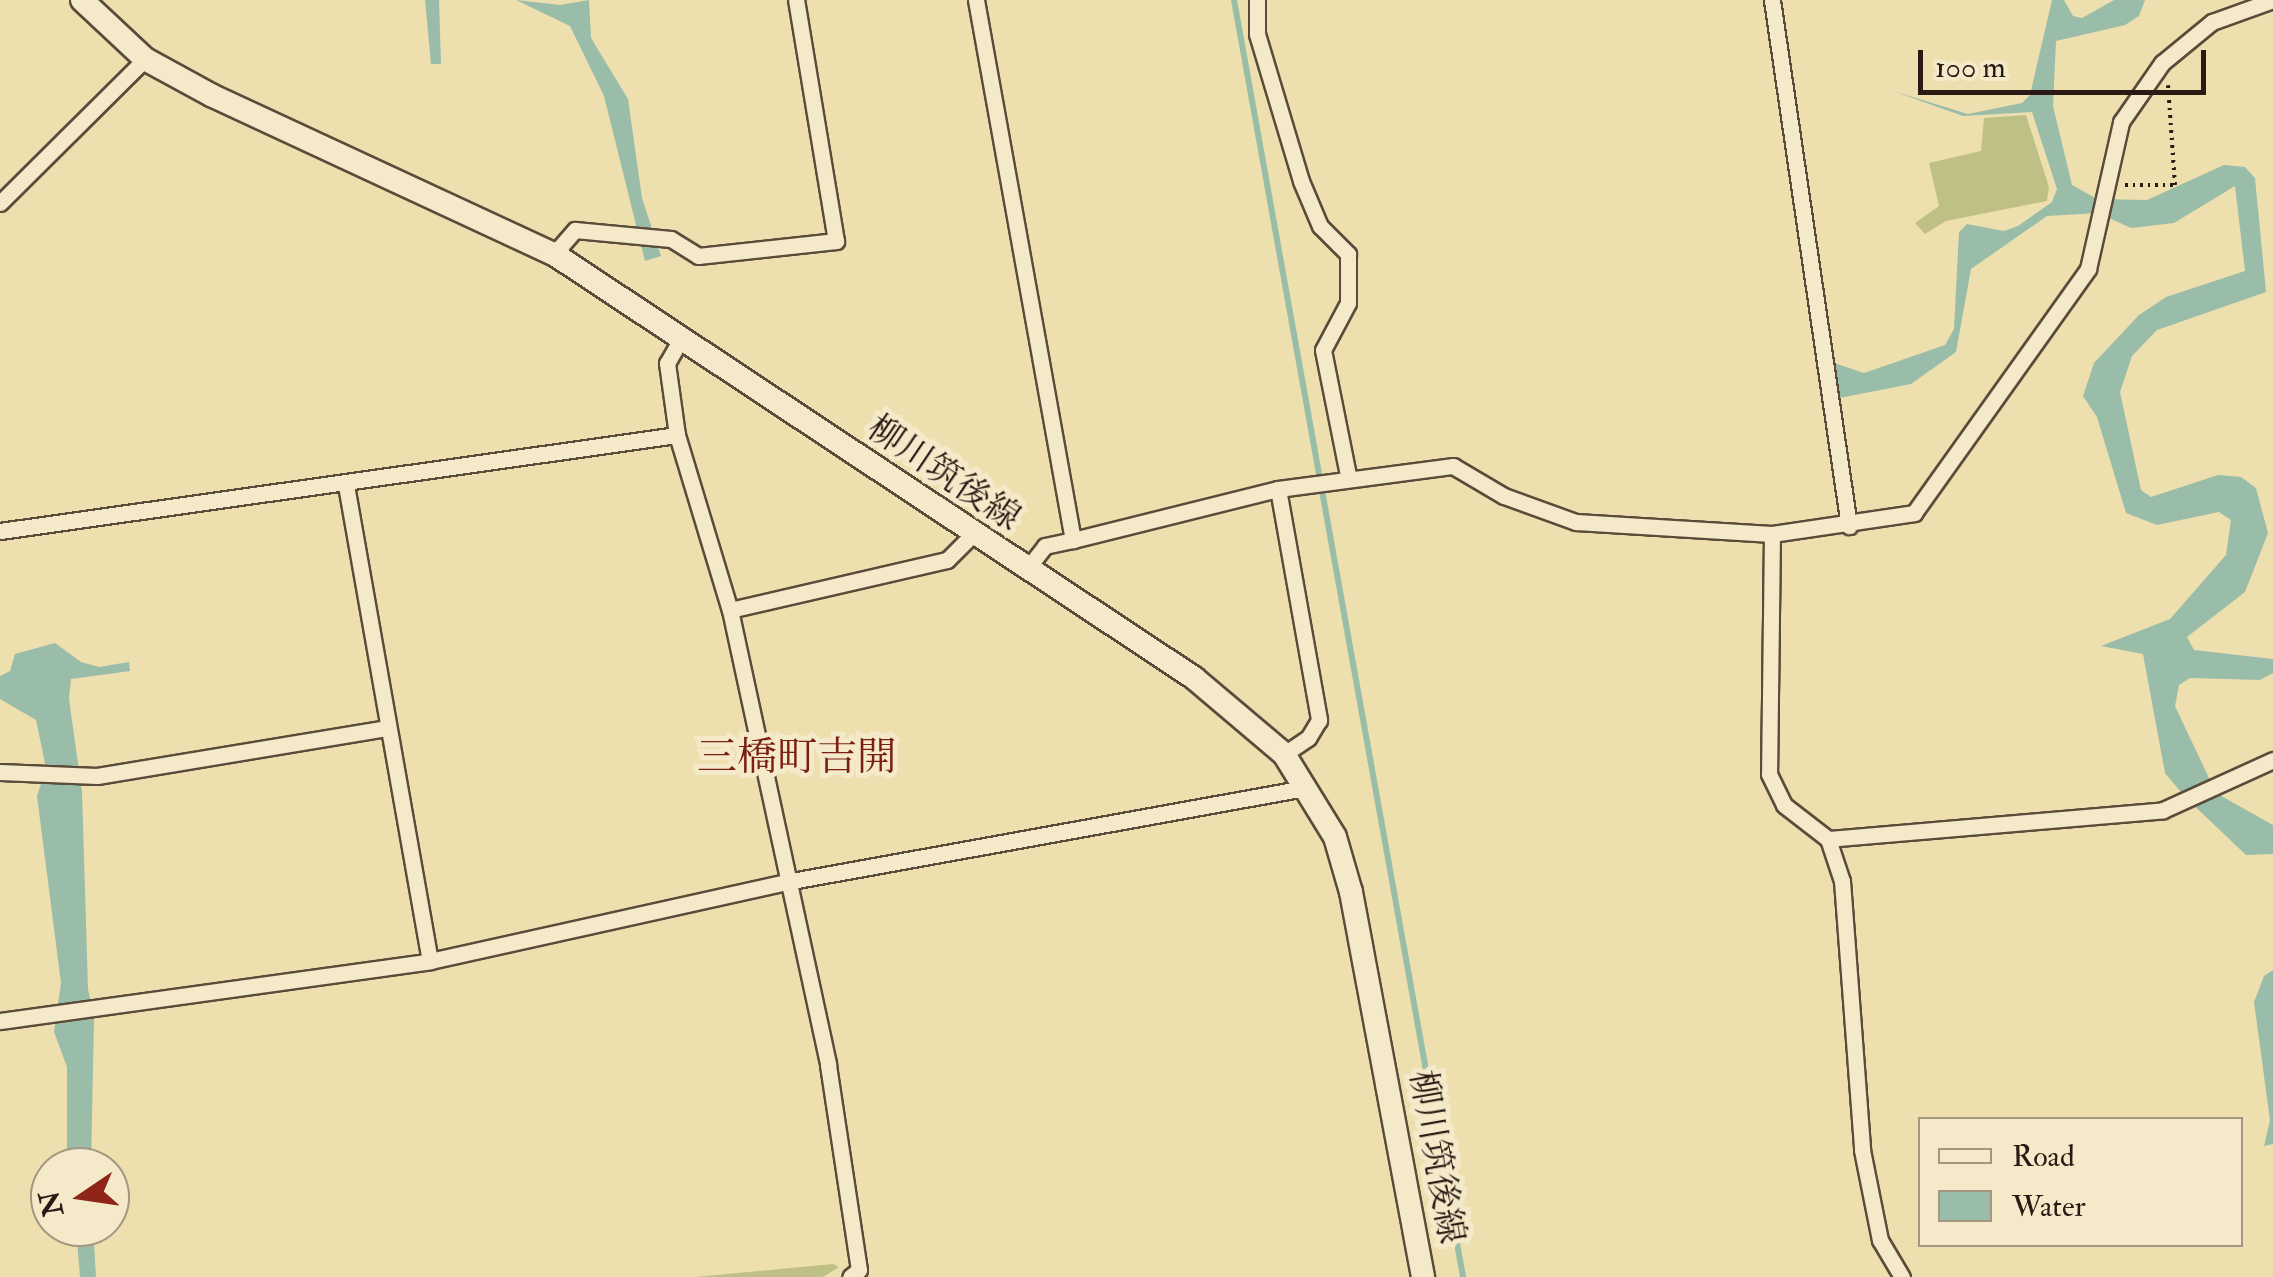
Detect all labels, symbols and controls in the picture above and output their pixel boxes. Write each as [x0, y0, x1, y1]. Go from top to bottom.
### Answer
scale bar [1923, 30, 2210, 92]
text: 100 m [1935, 49, 2006, 86]
street label: 柳川筑後線 [860, 407, 1028, 539]
district label: 三橋町吉開 [697, 734, 897, 782]
street label: 柳川筑後線 [1401, 1067, 1473, 1247]
legend [1918, 1117, 2243, 1247]
text: Road [2012, 1138, 2075, 1175]
north arrow [30, 1147, 130, 1247]
text: N [32, 1187, 72, 1220]
text: Water [2012, 1188, 2086, 1225]

